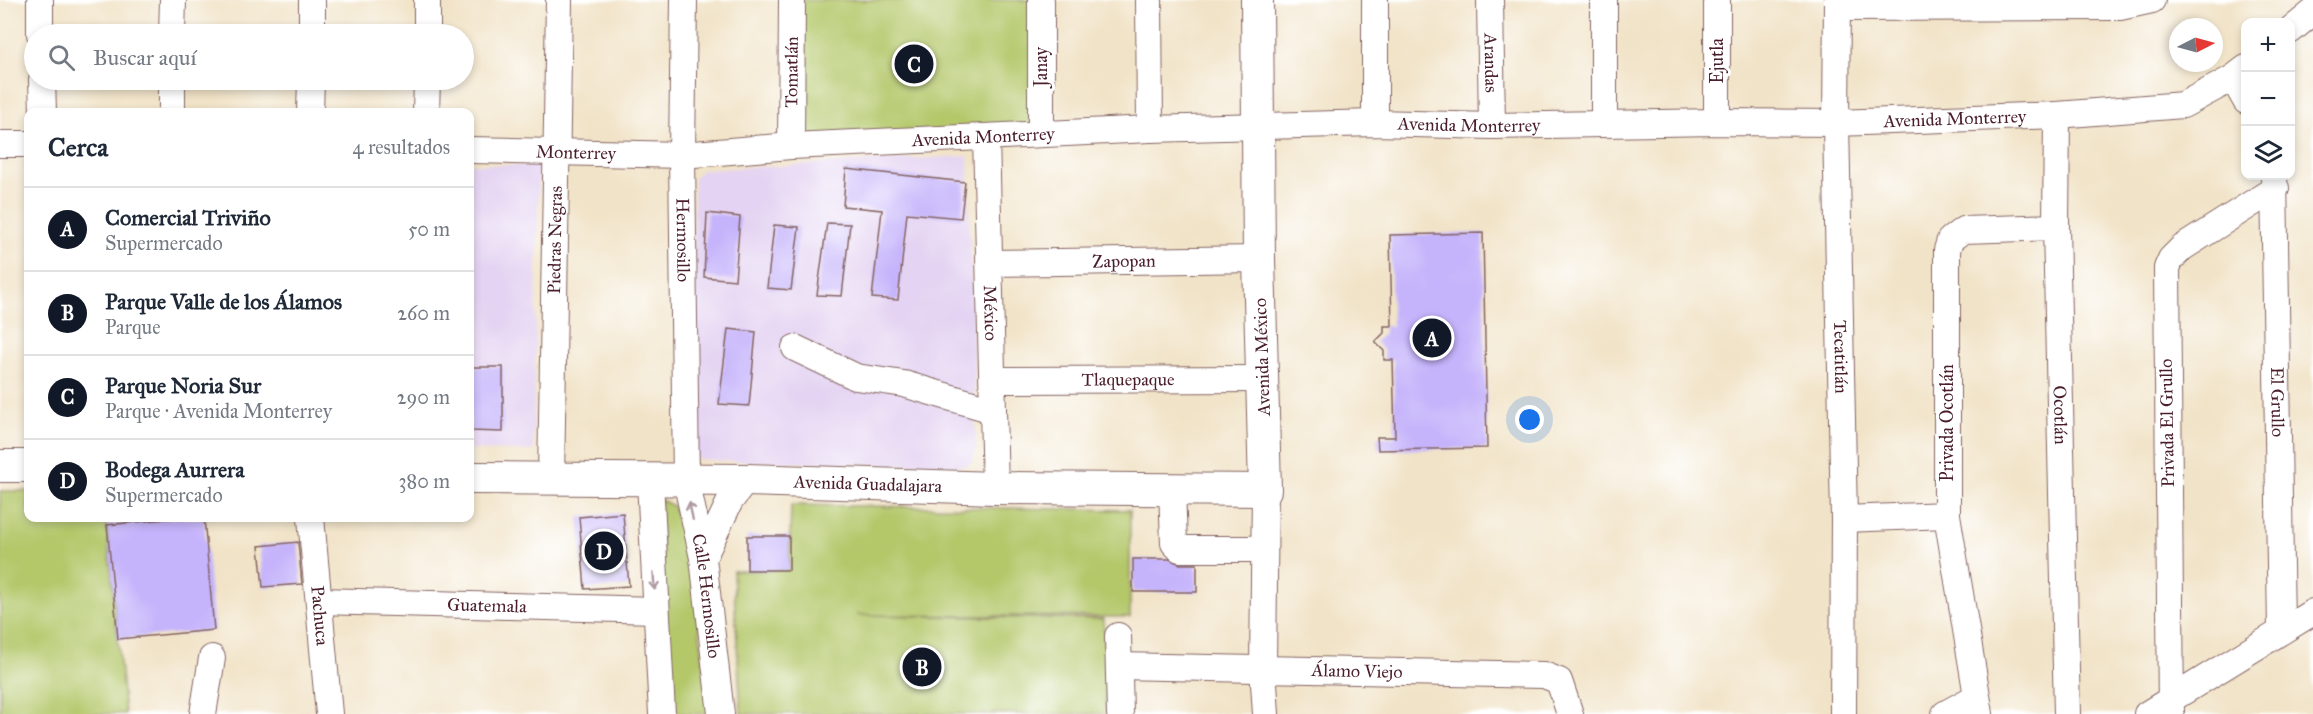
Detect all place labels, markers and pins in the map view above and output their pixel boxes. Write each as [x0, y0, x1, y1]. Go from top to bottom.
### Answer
pin: C [894, 42, 934, 86]
pin: A [1412, 316, 1452, 360]
pin: D [584, 528, 624, 574]
pin: B [902, 644, 942, 690]

